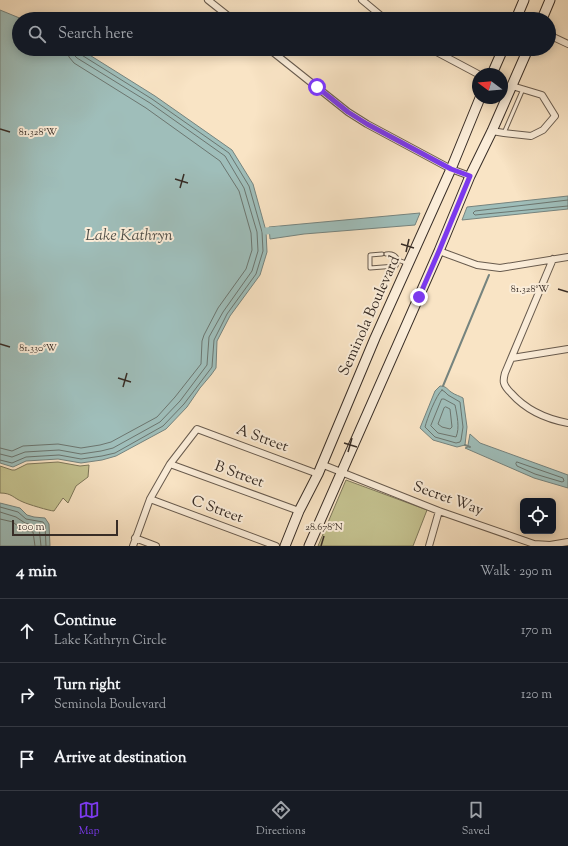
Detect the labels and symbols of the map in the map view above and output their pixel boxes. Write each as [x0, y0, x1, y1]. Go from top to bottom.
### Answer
north arrow [472, 68, 508, 104]
route start [308, 78, 326, 96]
text: 81.328°W [19, 125, 57, 140]
water label: Lake Kathryn [85, 225, 173, 248]
street label: Seminola Boulevard [334, 252, 406, 379]
text: 81.328°W [511, 282, 549, 297]
route end [410, 288, 428, 306]
text: 81.330°W [19, 341, 57, 356]
street label: A Street [233, 420, 291, 458]
street label: B Street [211, 456, 267, 494]
street label: Secret Way [410, 477, 487, 522]
street label: C Street [188, 491, 246, 529]
scale bar [12, 518, 118, 537]
text: 28.678°N [305, 520, 343, 535]

